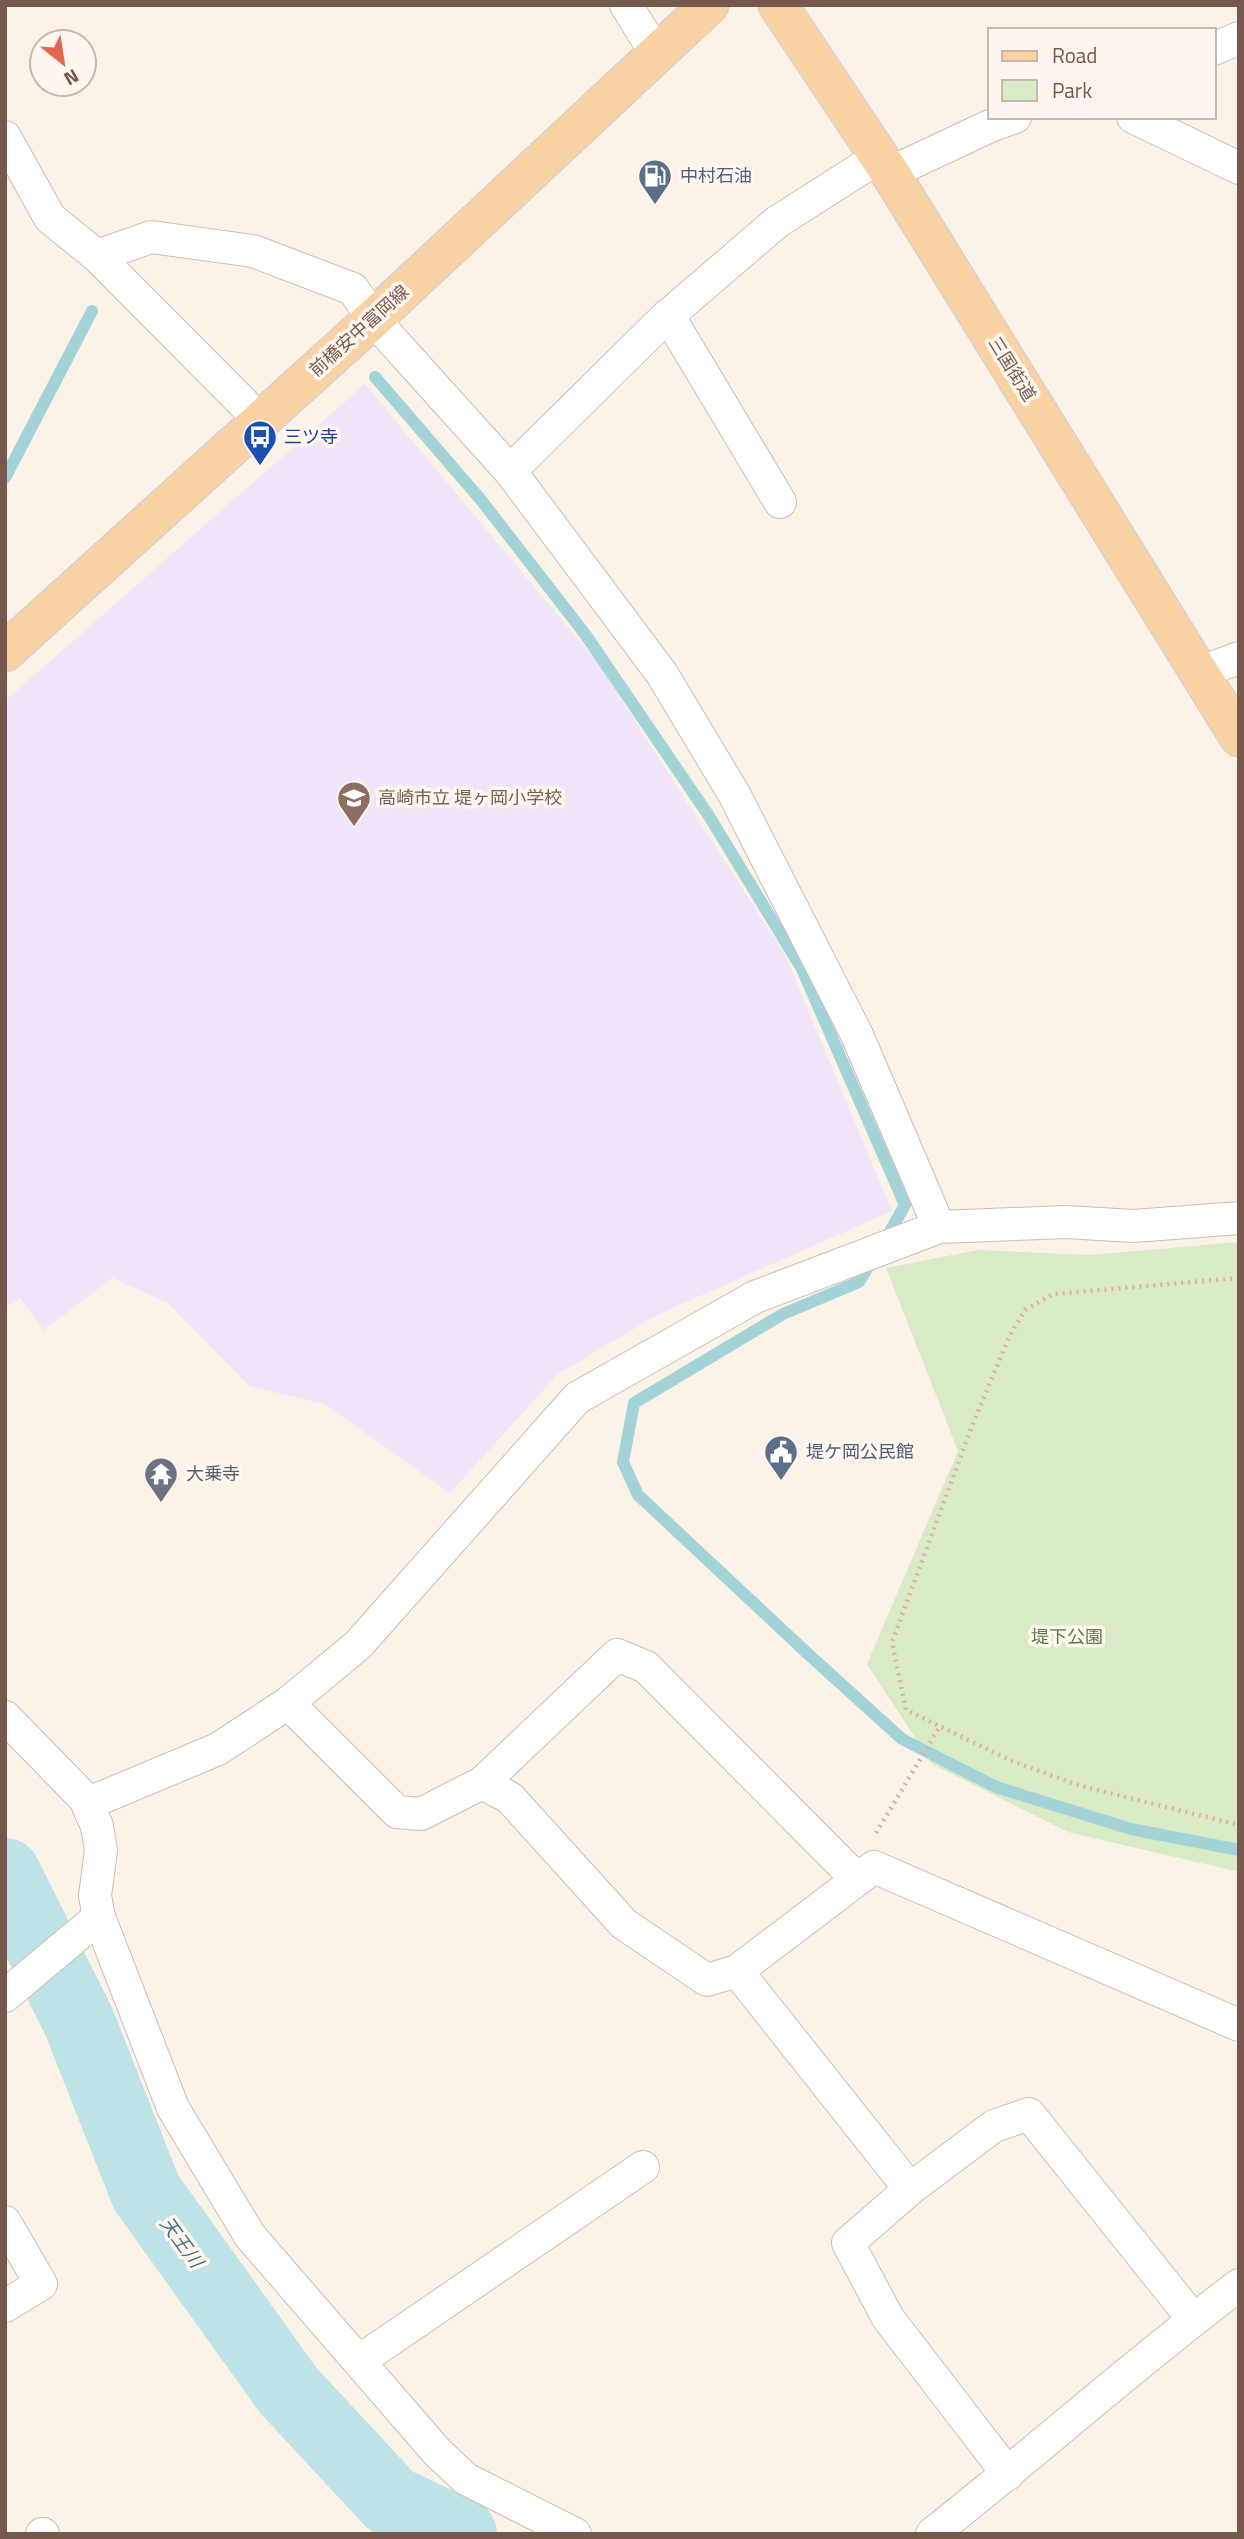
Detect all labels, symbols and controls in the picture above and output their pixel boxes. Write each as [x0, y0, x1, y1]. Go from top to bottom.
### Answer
north arrow [28, 28, 98, 98]
legend [988, 28, 1216, 119]
text: Road [1052, 39, 1097, 71]
text: N [59, 62, 85, 94]
text: Park [1052, 74, 1092, 106]
fuel station icon: 中村石油 [636, 157, 674, 206]
place label: 中村石油 [680, 162, 752, 189]
street label: 前橋安中富岡線 [303, 278, 415, 383]
street label: 三国街道 [982, 331, 1043, 406]
bus stop icon: 三ツ寺 [241, 418, 279, 467]
place label: 三ツ寺 [284, 423, 338, 450]
school or university icon: 高崎市立 堤ヶ岡小学校 [335, 779, 373, 828]
place label: 高崎市立 堤ヶ岡小学校 [378, 784, 562, 811]
public building icon: 堤ケ岡公民館 [762, 1433, 800, 1482]
place label: 堤ケ岡公民館 [806, 1438, 914, 1465]
temple icon: 大乗寺 [142, 1455, 180, 1504]
place label: 大乗寺 [186, 1460, 240, 1487]
park label: 堤下公園 [1031, 1623, 1103, 1650]
water label: 天王川 [154, 2210, 212, 2275]

